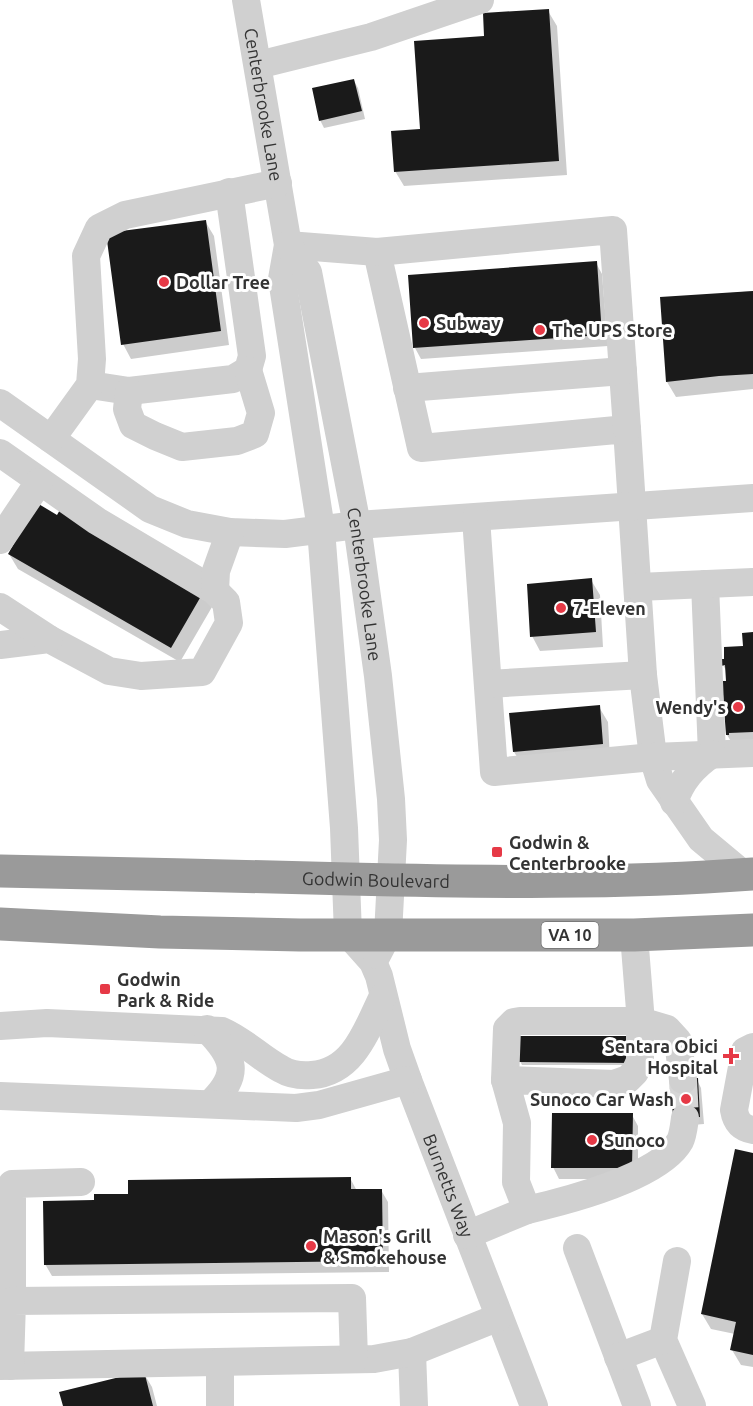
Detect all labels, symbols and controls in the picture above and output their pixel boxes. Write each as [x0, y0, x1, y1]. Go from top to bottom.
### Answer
street label: Centerbrooke Lane [241, 26, 287, 183]
place label: Dollar Tree [176, 272, 270, 292]
marker: Dollar Tree [157, 275, 171, 289]
place label: Subway [436, 313, 501, 333]
marker: Subway [417, 316, 431, 330]
place label: The UPS Store [552, 320, 673, 340]
marker: The UPS Store [533, 323, 547, 337]
street label: Centerbrooke Lane [344, 506, 386, 662]
place label: 7-Eleven [573, 598, 646, 618]
marker: 7-Eleven [554, 601, 568, 615]
place label: Wendy's [655, 697, 726, 717]
marker: Wendy's [731, 700, 745, 714]
place label: Godwin & Centerbrooke [509, 832, 626, 873]
marker: Godwin & Centerbrooke [490, 845, 504, 859]
street label: Godwin Boulevard [302, 868, 450, 891]
road number: VA 10 [542, 922, 598, 948]
place label: Godwin Park & Ride [117, 969, 214, 1010]
marker: Godwin Park & Ride [98, 982, 112, 996]
place label: Sentara Obici Hospital [605, 1036, 719, 1077]
marker: Sentara Obici Hospital [722, 1047, 740, 1065]
place label: Sunoco Car Wash [530, 1089, 674, 1109]
marker: Sunoco Car Wash [679, 1092, 693, 1106]
place label: Sunoco [604, 1130, 665, 1150]
street label: Burnetts Way [420, 1131, 478, 1240]
marker: Sunoco [585, 1133, 599, 1147]
place label: Mason's Grill & Smokehouse [323, 1226, 447, 1267]
marker: Mason's Grill & Smokehouse [304, 1239, 318, 1253]

